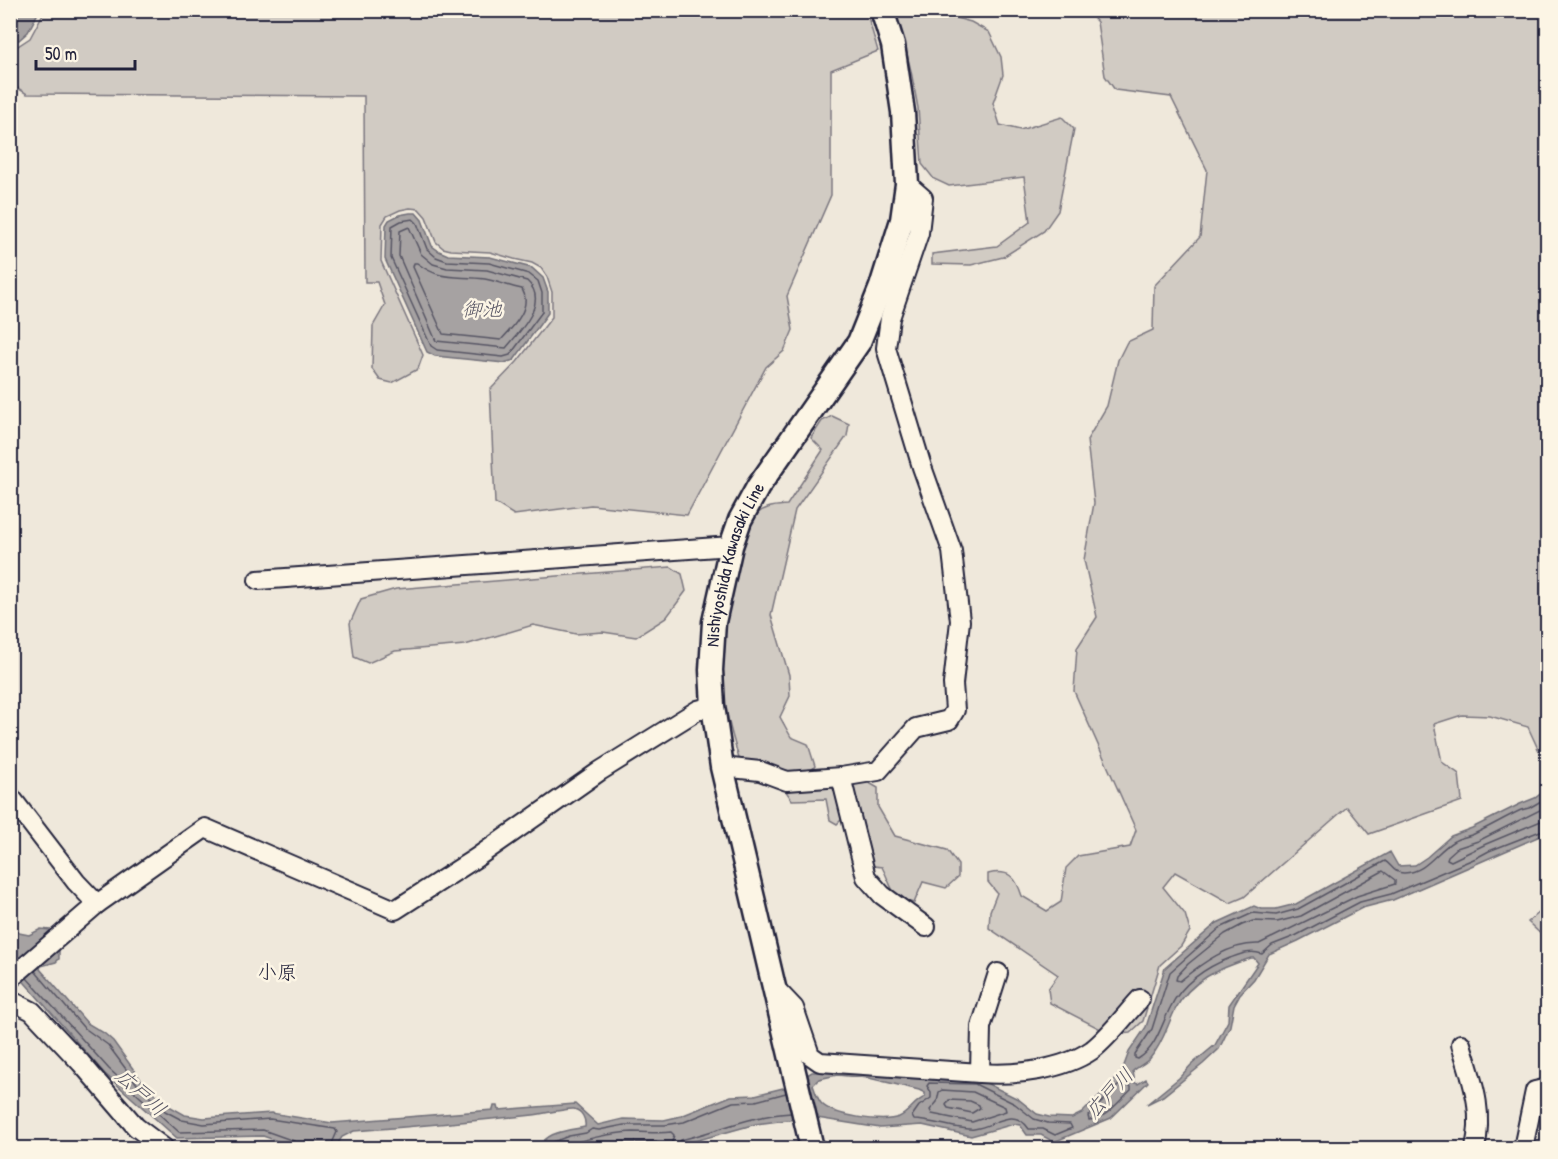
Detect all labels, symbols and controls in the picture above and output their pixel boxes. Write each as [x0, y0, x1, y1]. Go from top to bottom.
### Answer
scale bar [36, 33, 135, 71]
text: 50 m [45, 41, 77, 66]
water label: 御池 [462, 295, 503, 322]
street label: Nishiyoshida Kawasaki Line [699, 478, 770, 648]
district label: 小原 [257, 958, 297, 985]
water label: 広戸川 [110, 1062, 173, 1122]
water label: 広戸川 [1078, 1062, 1139, 1124]

